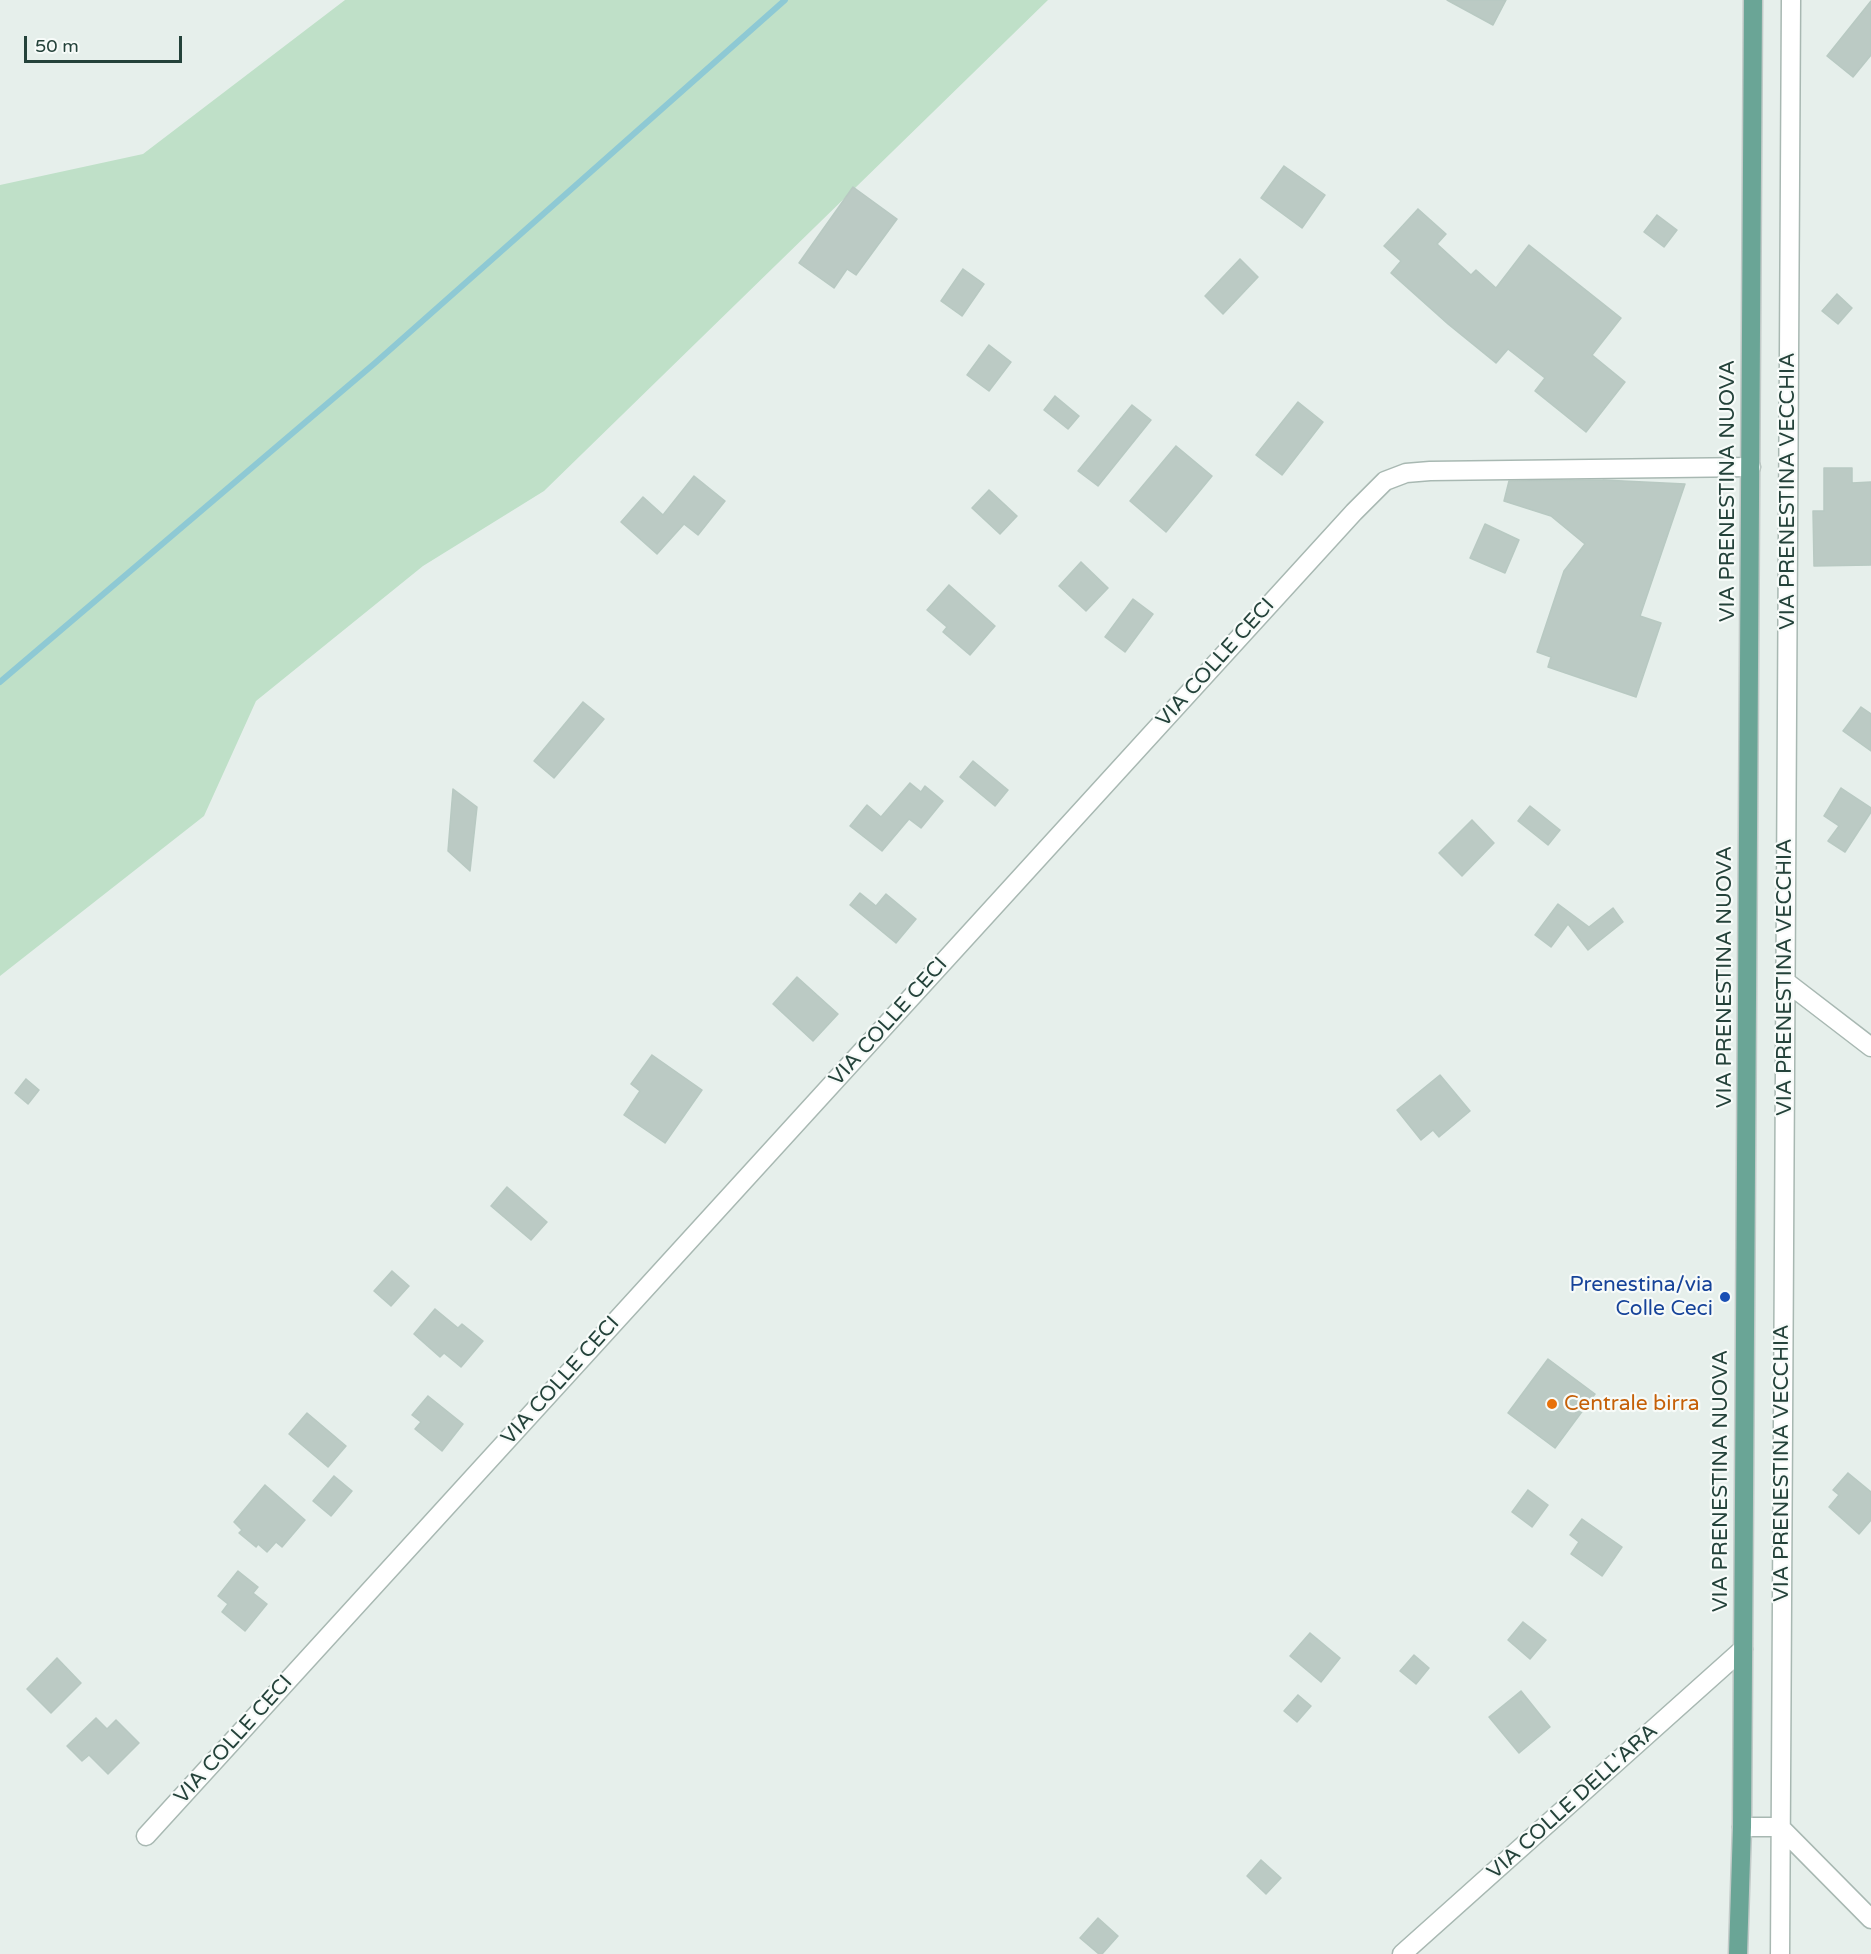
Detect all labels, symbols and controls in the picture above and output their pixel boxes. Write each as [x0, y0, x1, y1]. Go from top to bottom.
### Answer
scale bar [27, 24, 184, 62]
text: 50 m [35, 35, 79, 57]
street label: VIA PRENESTINA VECCHIA [1775, 352, 1801, 630]
street label: VIA PRENESTINA NUOVA [1715, 360, 1741, 622]
street label: VIA COLLE CECI [1152, 593, 1280, 733]
street label: VIA PRENESTINA VECCHIA [1772, 838, 1798, 1116]
street label: VIA PRENESTINA NUOVA [1712, 846, 1738, 1108]
street label: VIA COLLE CECI [825, 952, 953, 1092]
place label: Prenestina/via Colle Ceci [1569, 1272, 1713, 1322]
marker: Prenestina/via Colle Ceci [1718, 1290, 1732, 1304]
street label: VIA COLLE CECI [497, 1311, 625, 1451]
street label: VIA PRENESTINA VECCHIA [1769, 1324, 1795, 1602]
street label: VIA PRENESTINA NUOVA [1708, 1350, 1734, 1612]
place label: Centrale birra [1564, 1391, 1699, 1417]
marker: Centrale birra [1545, 1397, 1559, 1411]
street label: VIA COLLE CECI [170, 1670, 298, 1810]
street label: VIA COLLE DELL'ARA [1483, 1719, 1663, 1885]

